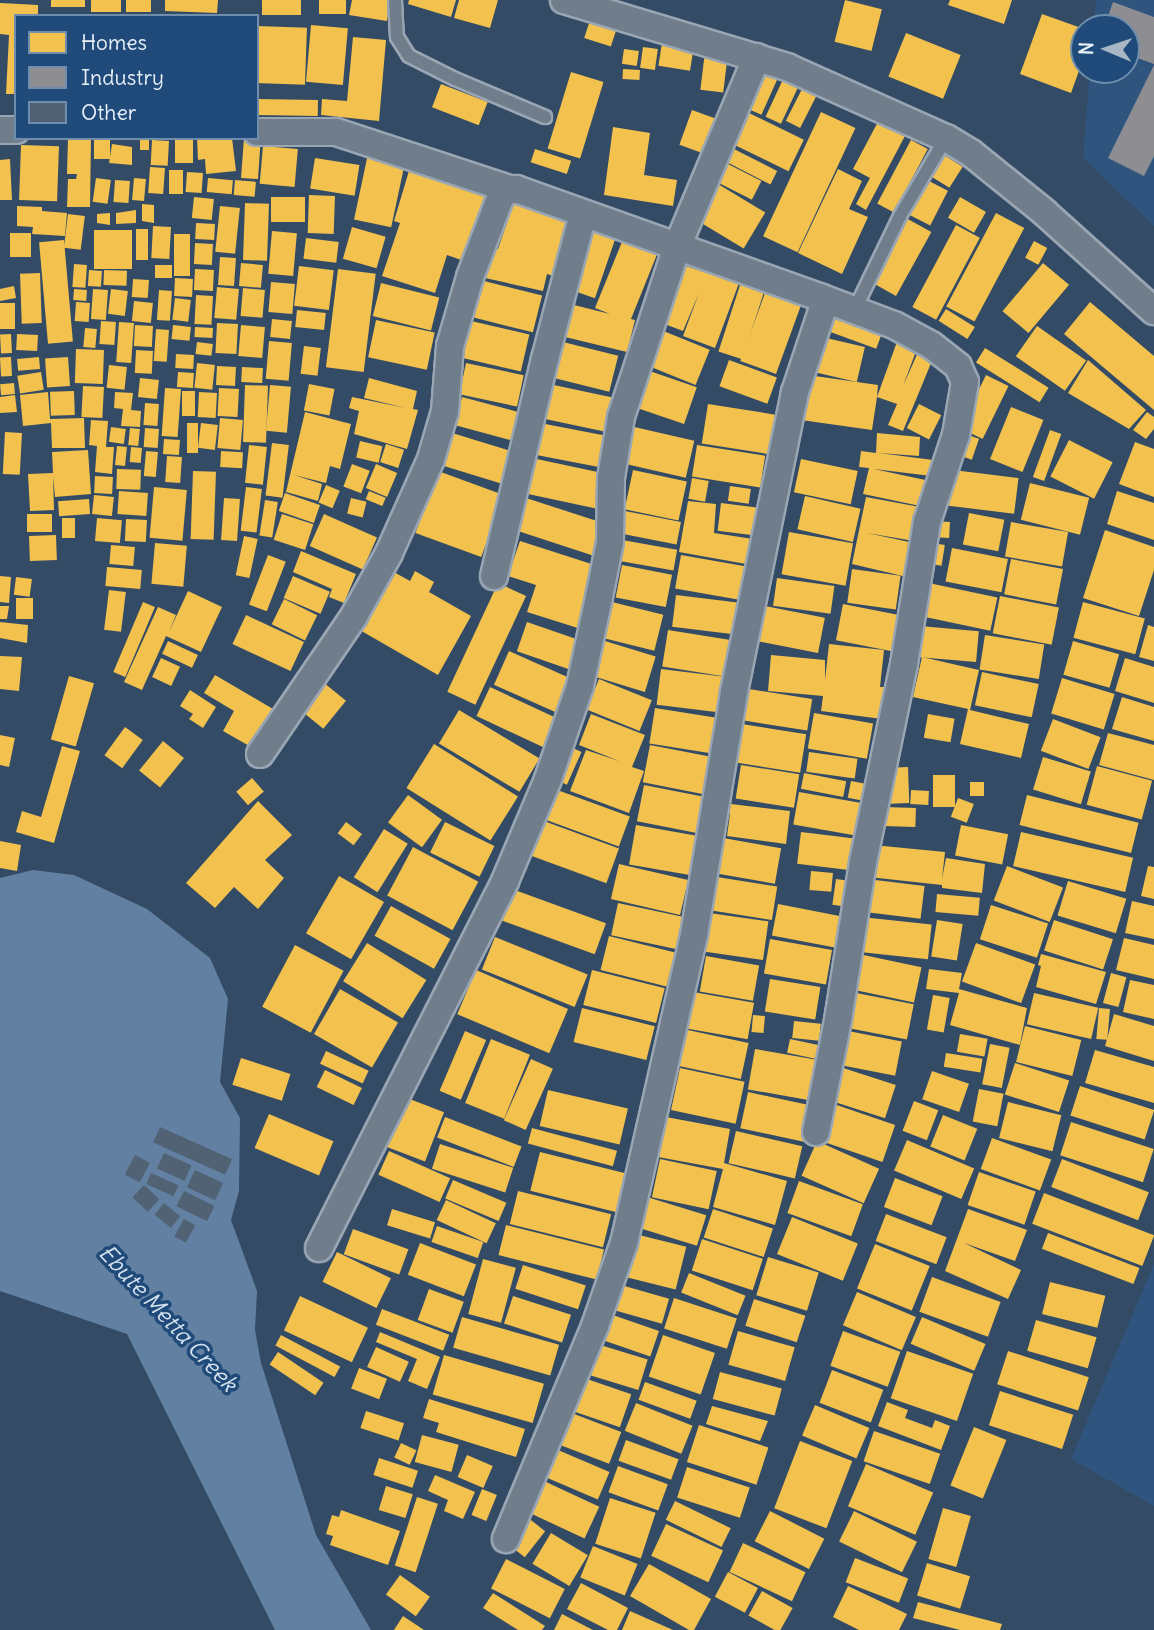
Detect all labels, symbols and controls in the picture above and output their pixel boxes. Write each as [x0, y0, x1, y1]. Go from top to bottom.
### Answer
legend [14, 14, 259, 140]
north arrow [1070, 14, 1140, 84]
text: Homes [81, 29, 147, 56]
text: N [1074, 41, 1098, 55]
text: Industry [81, 64, 164, 91]
text: Other [81, 99, 136, 126]
water label: Ebute Metta Creek [93, 1239, 243, 1397]

